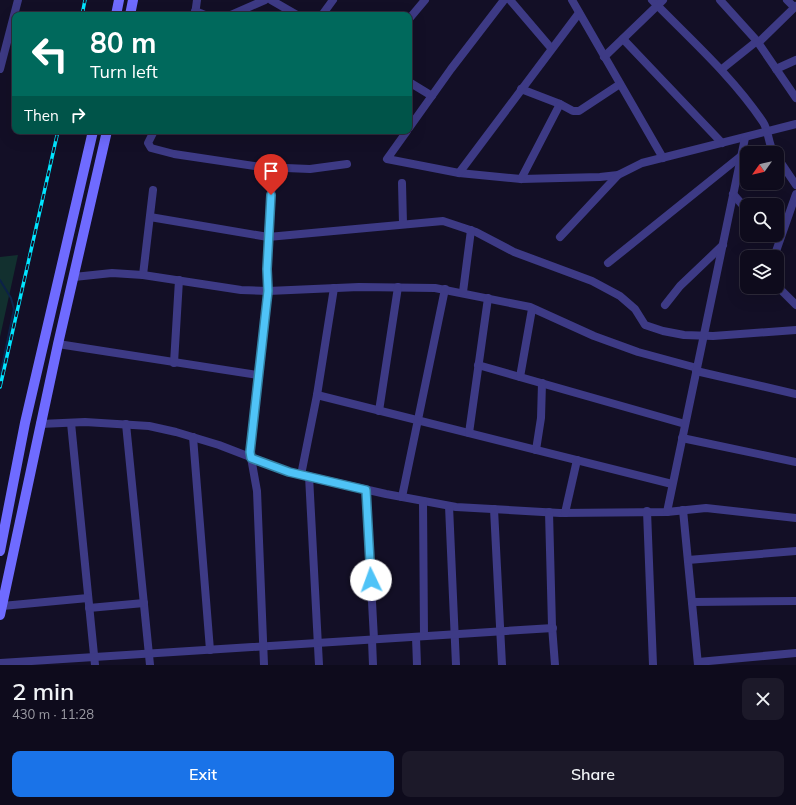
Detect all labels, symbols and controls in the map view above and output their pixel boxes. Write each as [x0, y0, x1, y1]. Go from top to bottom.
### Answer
text: 80 m [90, 25, 156, 60]
icon: left [24, 28, 76, 80]
text: Turn left [90, 60, 158, 83]
icon: right [67, 104, 89, 126]
text: Then [24, 106, 59, 125]
north arrow [740, 146, 784, 190]
map controls [740, 146, 784, 294]
pin [254, 154, 288, 195]
icon: arrive [260, 160, 282, 182]
button: search [740, 198, 784, 242]
button: layers [740, 250, 784, 294]
position arrow [350, 559, 392, 601]
text: 2 min [12, 676, 74, 706]
button: close [742, 678, 784, 720]
text: 430 m · 11:28 [12, 706, 94, 722]
button: Exit [12, 751, 394, 797]
button: Share [402, 751, 784, 797]

